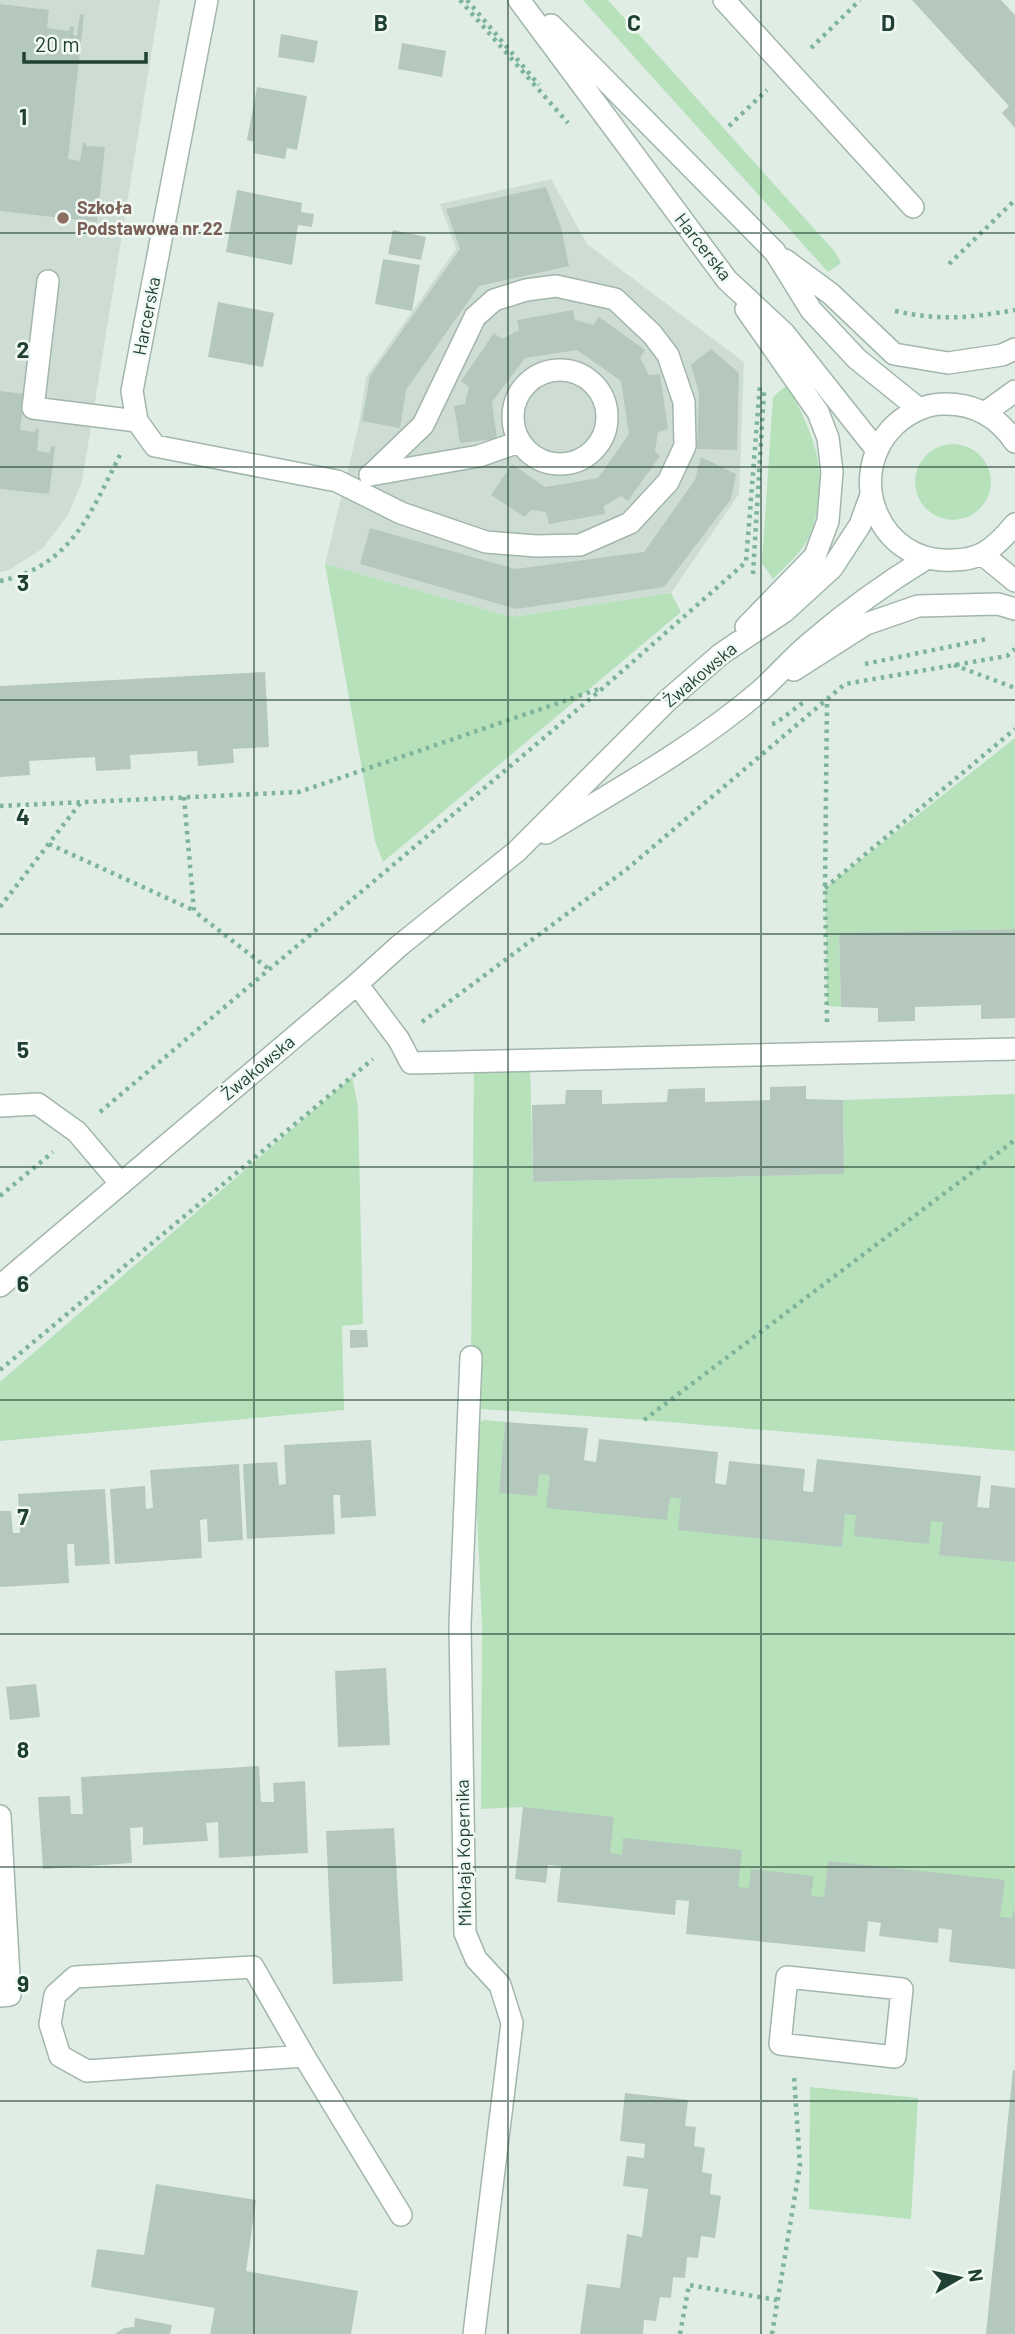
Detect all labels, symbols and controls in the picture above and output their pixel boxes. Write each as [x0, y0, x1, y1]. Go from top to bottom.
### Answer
text: B [374, 8, 388, 36]
text: C [627, 8, 641, 36]
text: D [881, 8, 895, 36]
scale bar [24, 21, 147, 65]
text: 20 m [35, 31, 80, 56]
text: 1 [19, 102, 27, 130]
place label: Szkoła Podstawowa nr 22 [77, 196, 223, 239]
street label: Harcerska [671, 208, 737, 284]
marker: Szkoła Podstawowa nr 22 [55, 210, 71, 226]
street label: Harcerska [128, 275, 164, 357]
text: 2 [17, 335, 29, 363]
text: 3 [17, 568, 29, 596]
street label: Żwakowska [658, 637, 741, 711]
text: 4 [16, 802, 30, 830]
street label: Żwakowska [216, 1030, 299, 1104]
text: 5 [17, 1035, 29, 1063]
text: 6 [17, 1269, 29, 1297]
text: 7 [17, 1502, 29, 1530]
text: 8 [17, 1735, 29, 1763]
street label: Mikołaja Kopernika [451, 1779, 475, 1927]
text: 9 [17, 1969, 29, 1997]
north arrow [924, 2243, 994, 2313]
text: N [964, 2267, 989, 2283]

